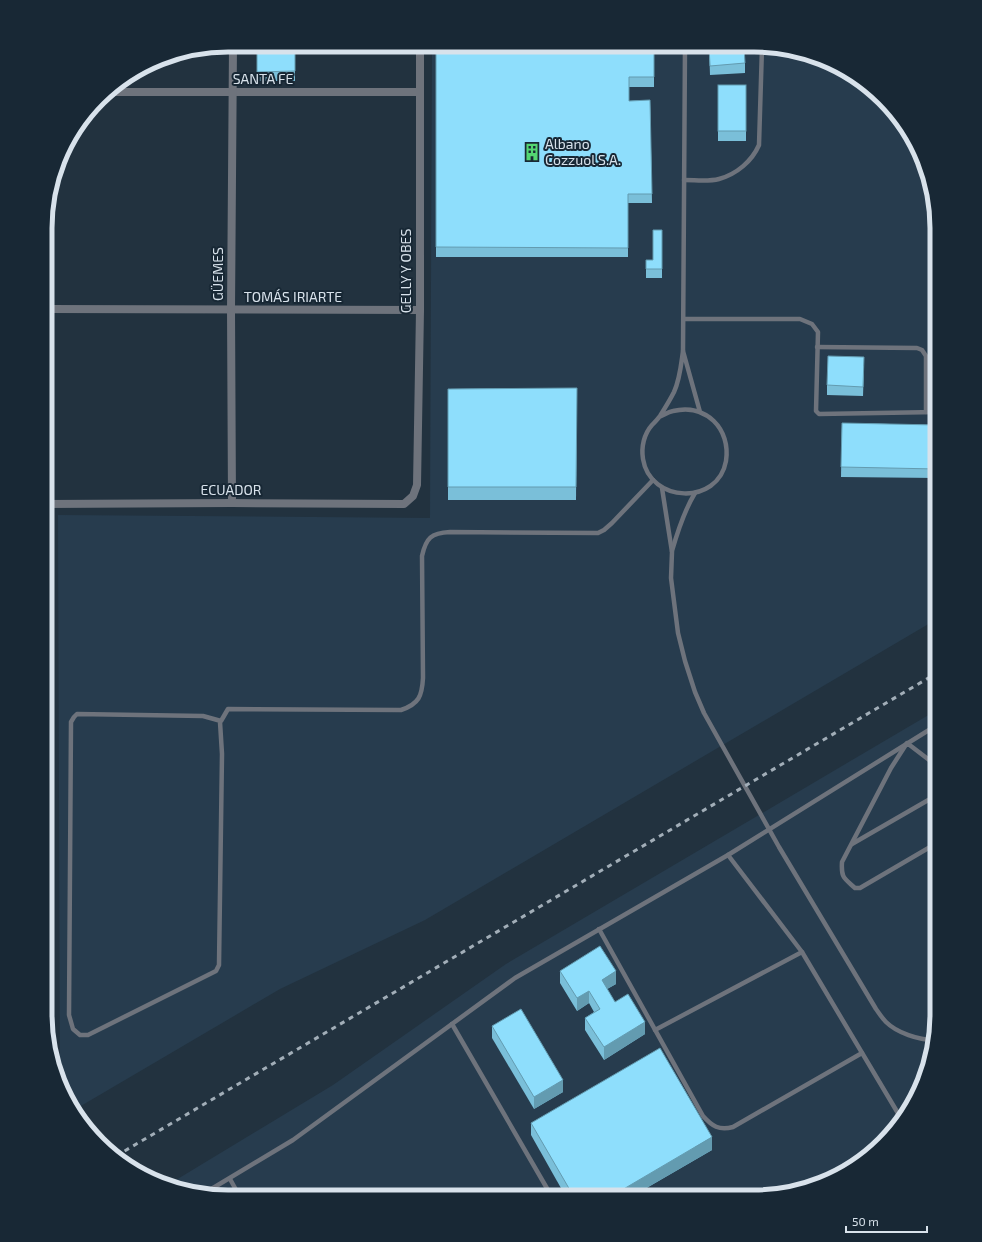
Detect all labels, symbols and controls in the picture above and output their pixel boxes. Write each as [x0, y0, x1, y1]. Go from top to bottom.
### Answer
street label: SANTA FE [233, 70, 293, 87]
place label: Albano Cozzuol S.A. [545, 135, 621, 168]
building icon: Albano Cozzuol S.A. [522, 142, 542, 162]
street label: GELLY Y OBES [397, 229, 414, 313]
street label: GÜEMES [209, 247, 226, 301]
street label: TOMÁS IRIARTE [244, 288, 342, 305]
street label: ECUADOR [200, 481, 262, 498]
scale bar [846, 1208, 927, 1234]
text: 50 m [852, 1214, 879, 1228]

